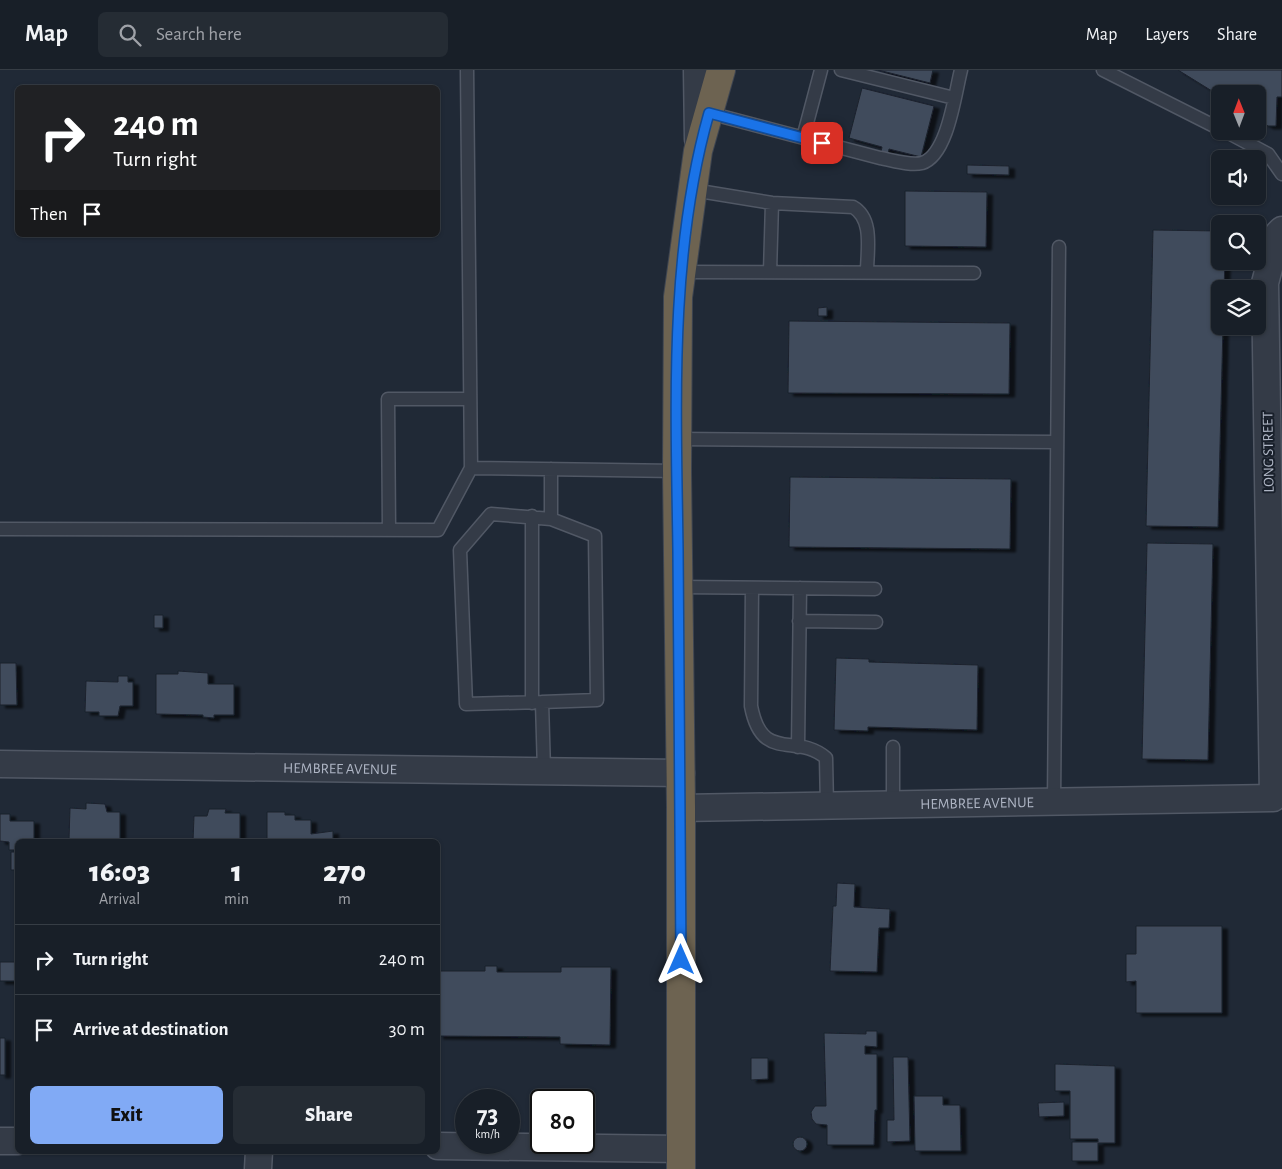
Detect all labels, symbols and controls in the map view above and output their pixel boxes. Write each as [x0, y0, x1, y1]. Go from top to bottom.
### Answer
search box [98, 12, 448, 57]
icon: search [116, 21, 144, 49]
text: Map [25, 22, 68, 46]
text: Search here [156, 25, 242, 44]
text: Map [1086, 26, 1117, 44]
text: Layers [1145, 26, 1189, 44]
text: Share [1217, 26, 1257, 44]
north arrow [1211, 85, 1266, 140]
map controls [1211, 85, 1266, 335]
icon: right [30, 105, 95, 170]
text: 240 m [113, 107, 199, 142]
pin [801, 122, 843, 164]
icon: arrive [808, 129, 836, 157]
text: Turn right [113, 148, 197, 170]
button: sound [1211, 150, 1266, 205]
icon: arrive [78, 200, 106, 228]
text: Then [30, 205, 68, 224]
button: search [1211, 215, 1266, 270]
button: layers [1211, 280, 1266, 335]
street label: LONG STREET [1260, 411, 1277, 493]
street label: HEMBREE AVENUE [283, 761, 397, 777]
street label: HEMBREE AVENUE [920, 795, 1034, 812]
text: 16:03 [89, 857, 150, 887]
text: 1 [231, 857, 242, 887]
text: 270 [323, 857, 366, 887]
text: Arrival [99, 891, 140, 907]
text: min [224, 891, 249, 907]
text: m [338, 891, 351, 907]
position arrow [654, 933, 706, 985]
icon: right [30, 946, 58, 974]
text: Turn right [73, 950, 148, 969]
text: 240 m [379, 950, 425, 969]
icon: arrive [30, 1016, 58, 1044]
text: Arrive at destination [73, 1020, 229, 1039]
text: 30 m [389, 1020, 425, 1039]
button: Exit [30, 1086, 223, 1144]
button: Share [233, 1086, 425, 1144]
speed limit sign: 80 [530, 1089, 595, 1154]
text: 73 [477, 1103, 498, 1128]
text: km/h [475, 1128, 500, 1140]

